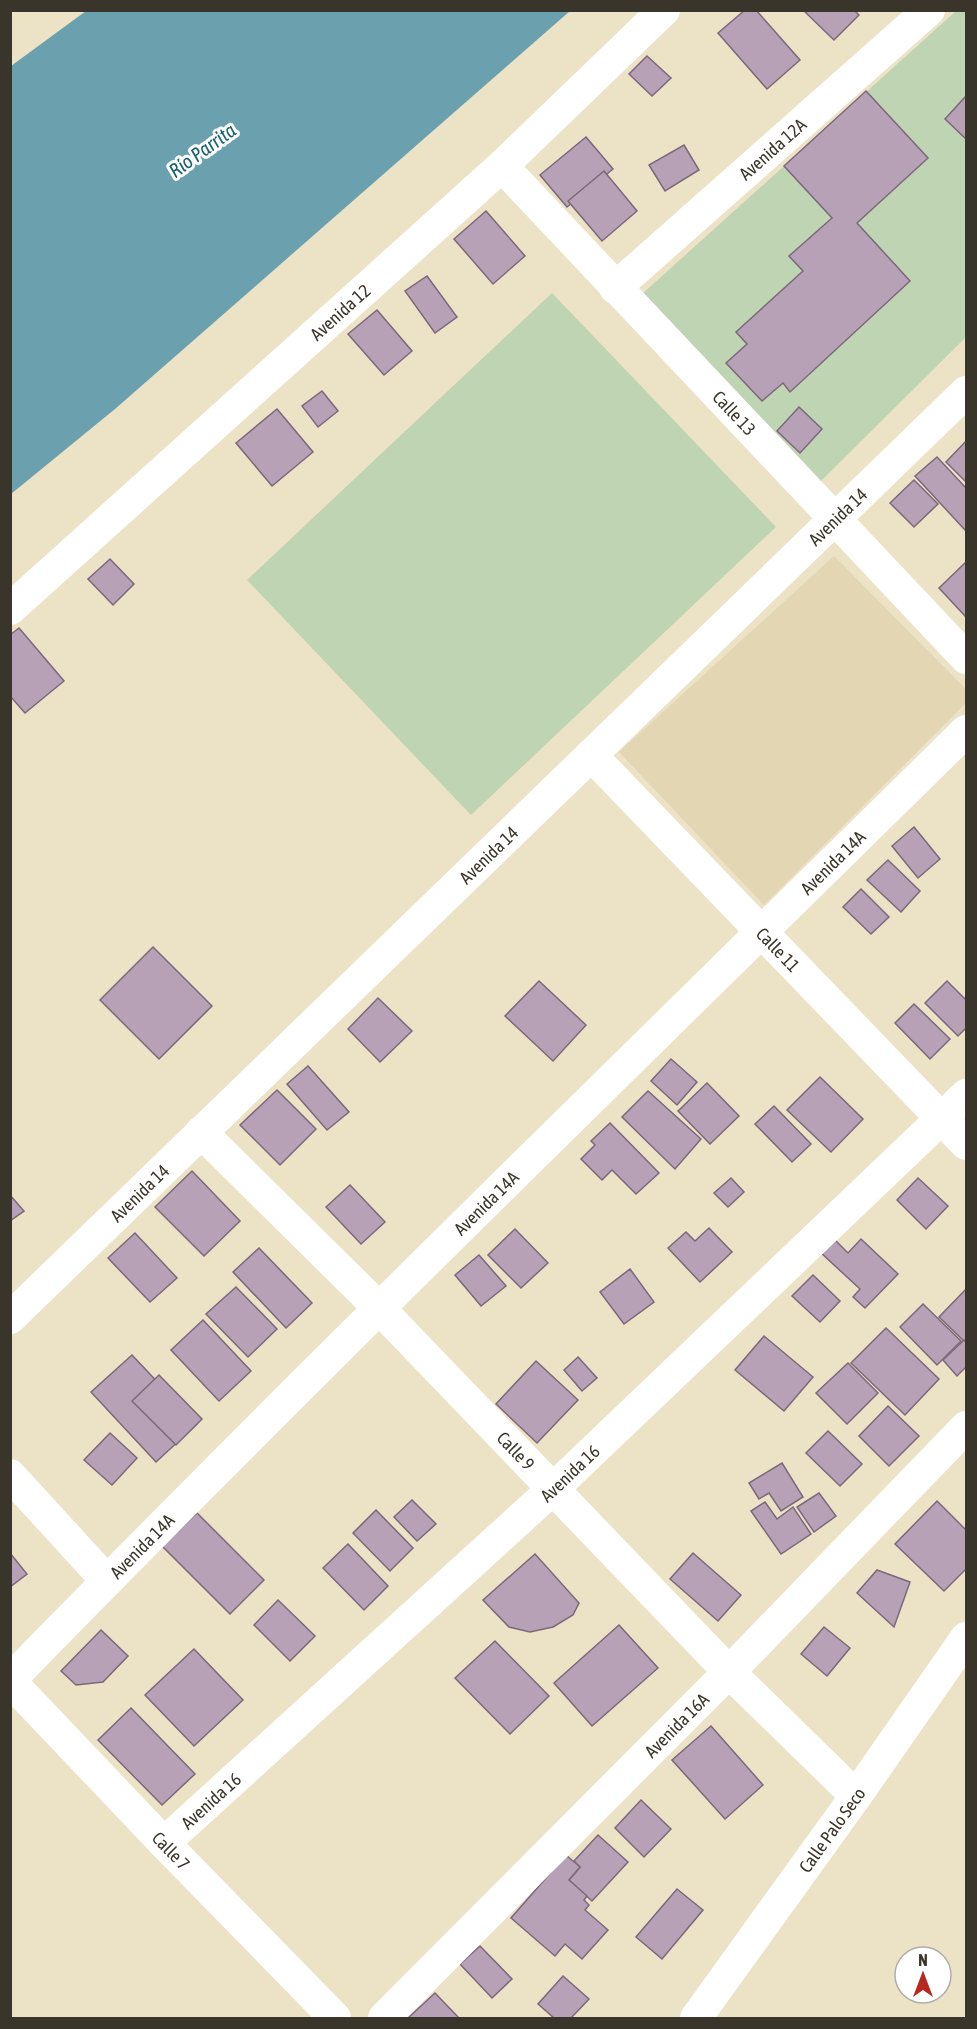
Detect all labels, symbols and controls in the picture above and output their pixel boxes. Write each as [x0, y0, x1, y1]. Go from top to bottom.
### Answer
street label: Avenida 12A [734, 114, 810, 184]
water label: Río Parrita [164, 118, 240, 182]
street label: Avenida 12 [306, 280, 374, 344]
street label: Calle 13 [709, 386, 761, 439]
street label: Avenida 14 [804, 483, 871, 550]
street label: Avenida 14 [455, 822, 522, 888]
street label: Avenida 14A [796, 826, 869, 898]
street label: Calle 11 [752, 923, 804, 976]
street label: Avenida 14 [106, 1160, 173, 1226]
street label: Avenida 14A [449, 1166, 523, 1239]
street label: Calle 9 [493, 1427, 539, 1474]
street label: Avenida 16 [536, 1440, 603, 1506]
street label: Avenida 14A [105, 1509, 178, 1583]
street label: Avenida 16A [640, 1688, 713, 1761]
street label: Avenida 16 [176, 1768, 245, 1833]
street label: Calle Palo Seco [794, 1783, 869, 1876]
street label: Calle 7 [148, 1827, 195, 1874]
north arrow [893, 1945, 953, 2005]
text: N [918, 1951, 928, 1969]

